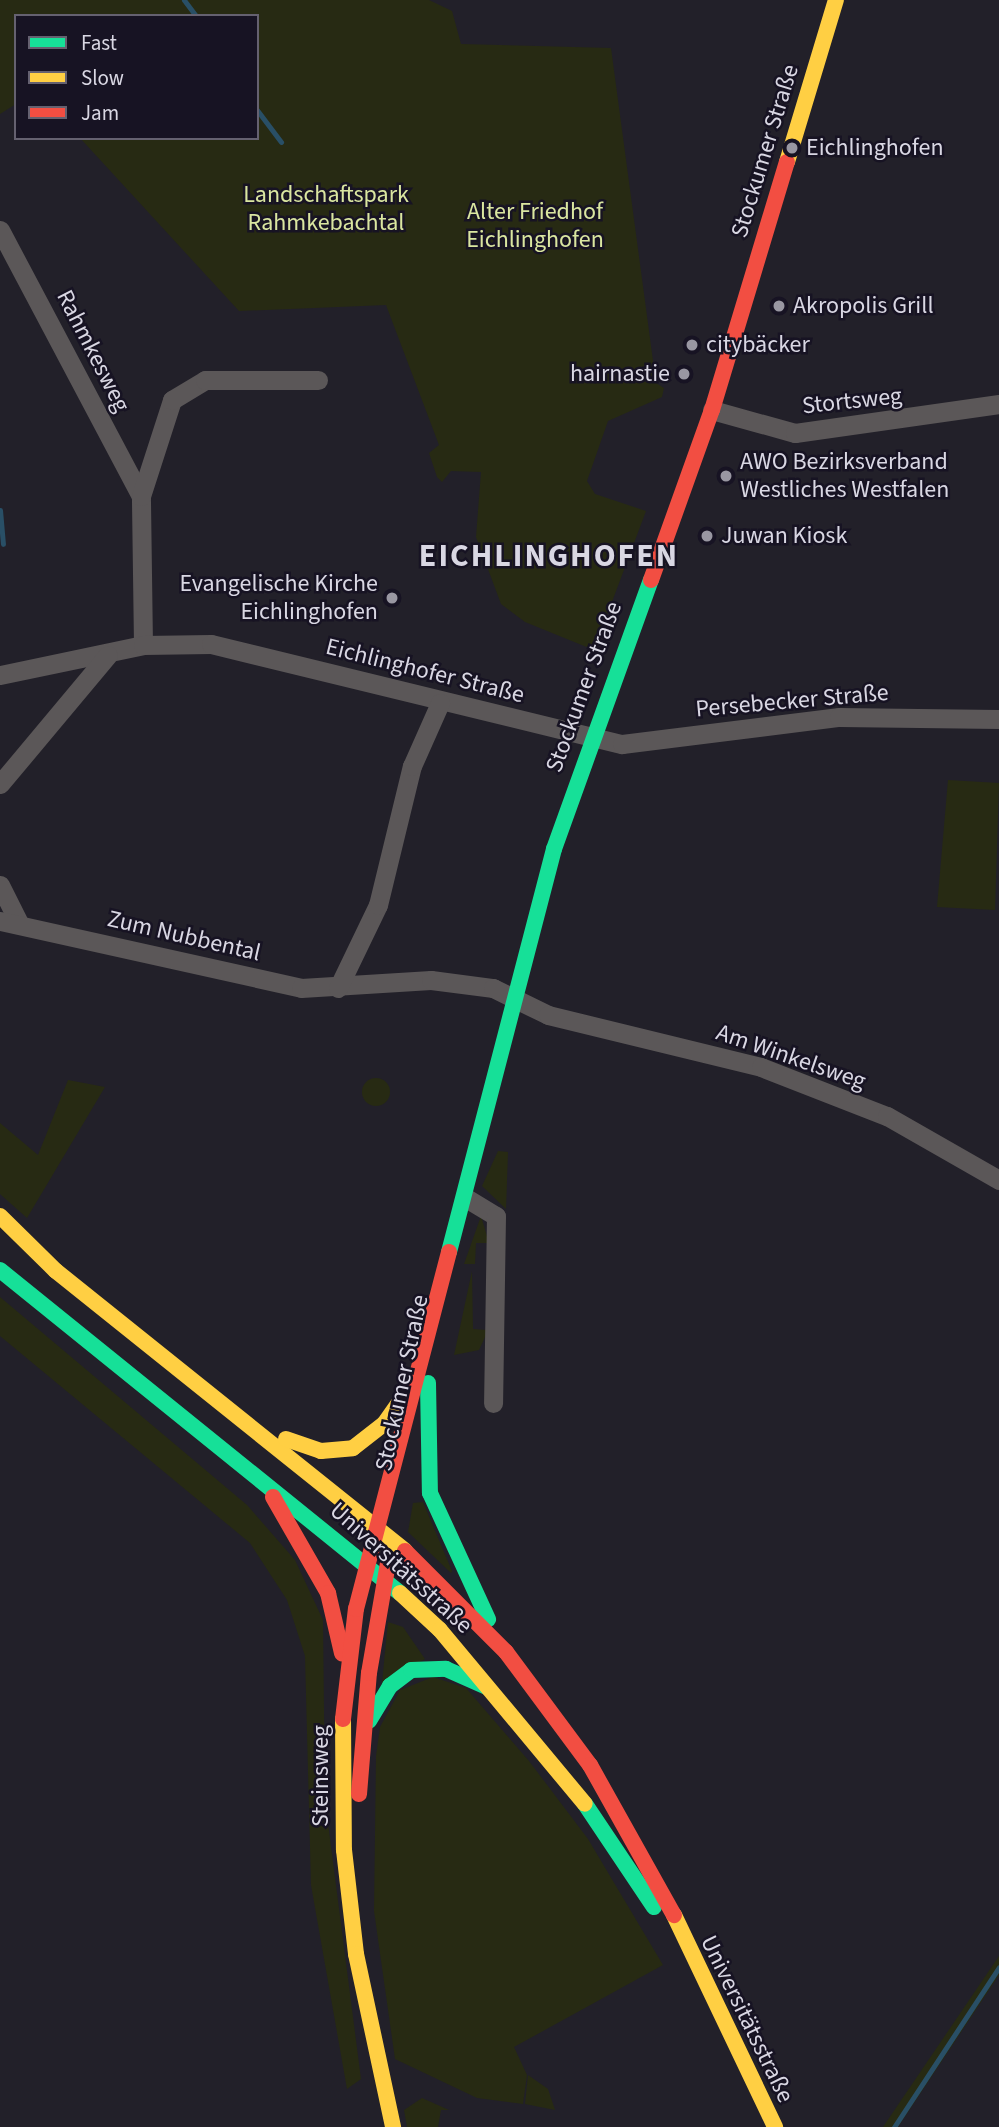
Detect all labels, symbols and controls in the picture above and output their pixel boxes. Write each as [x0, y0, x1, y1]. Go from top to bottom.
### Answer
legend [14, 14, 259, 140]
text: Fast [81, 28, 117, 58]
street label: Stockumer Straße [725, 61, 805, 241]
text: Slow [81, 63, 124, 93]
text: Jam [81, 98, 119, 128]
place label: Eichlinghofen [806, 134, 944, 162]
marker: Eichlinghofen [784, 140, 800, 156]
park label: Landschaftspark Rahmkebachtal [243, 181, 409, 237]
park label: Alter Friedhof Eichlinghofen [466, 198, 604, 254]
street label: Rahmkesweg [50, 285, 136, 417]
place label: Akropolis Grill [793, 292, 933, 320]
marker: Akropolis Grill [771, 298, 787, 314]
place label: citybäcker [706, 331, 810, 359]
marker: citybäcker [684, 337, 700, 353]
place label: hairnastie [570, 360, 670, 388]
marker: hairnastie [676, 366, 692, 382]
street label: Stortsweg [801, 381, 903, 421]
place label: AWO Bezirksverband Westliches Westfalen [740, 448, 949, 504]
marker: AWO Bezirksverband Westliches Westfalen [718, 468, 734, 484]
place label: Juwan Kiosk [721, 522, 847, 550]
marker: Juwan Kiosk [699, 528, 715, 544]
district label: EICHLINGHOFEN [420, 537, 678, 575]
place label: Evangelische Kirche Eichlinghofen [179, 570, 378, 626]
marker: Evangelische Kirche Eichlinghofen [384, 590, 400, 606]
street label: Stockumer Straße [540, 598, 628, 776]
street label: Eichlinghofer Straße [323, 632, 527, 710]
street label: Persebecker Straße [694, 678, 890, 724]
street label: Zum Nubbental [105, 904, 263, 968]
street label: Am Winkelsweg [713, 1018, 869, 1096]
street label: Stockumer Straße [369, 1292, 435, 1474]
street label: Universitätsstraße [324, 1496, 478, 1640]
street label: Steinsweg [307, 1725, 335, 1827]
street label: Universitätsstraße [694, 1931, 800, 2107]

